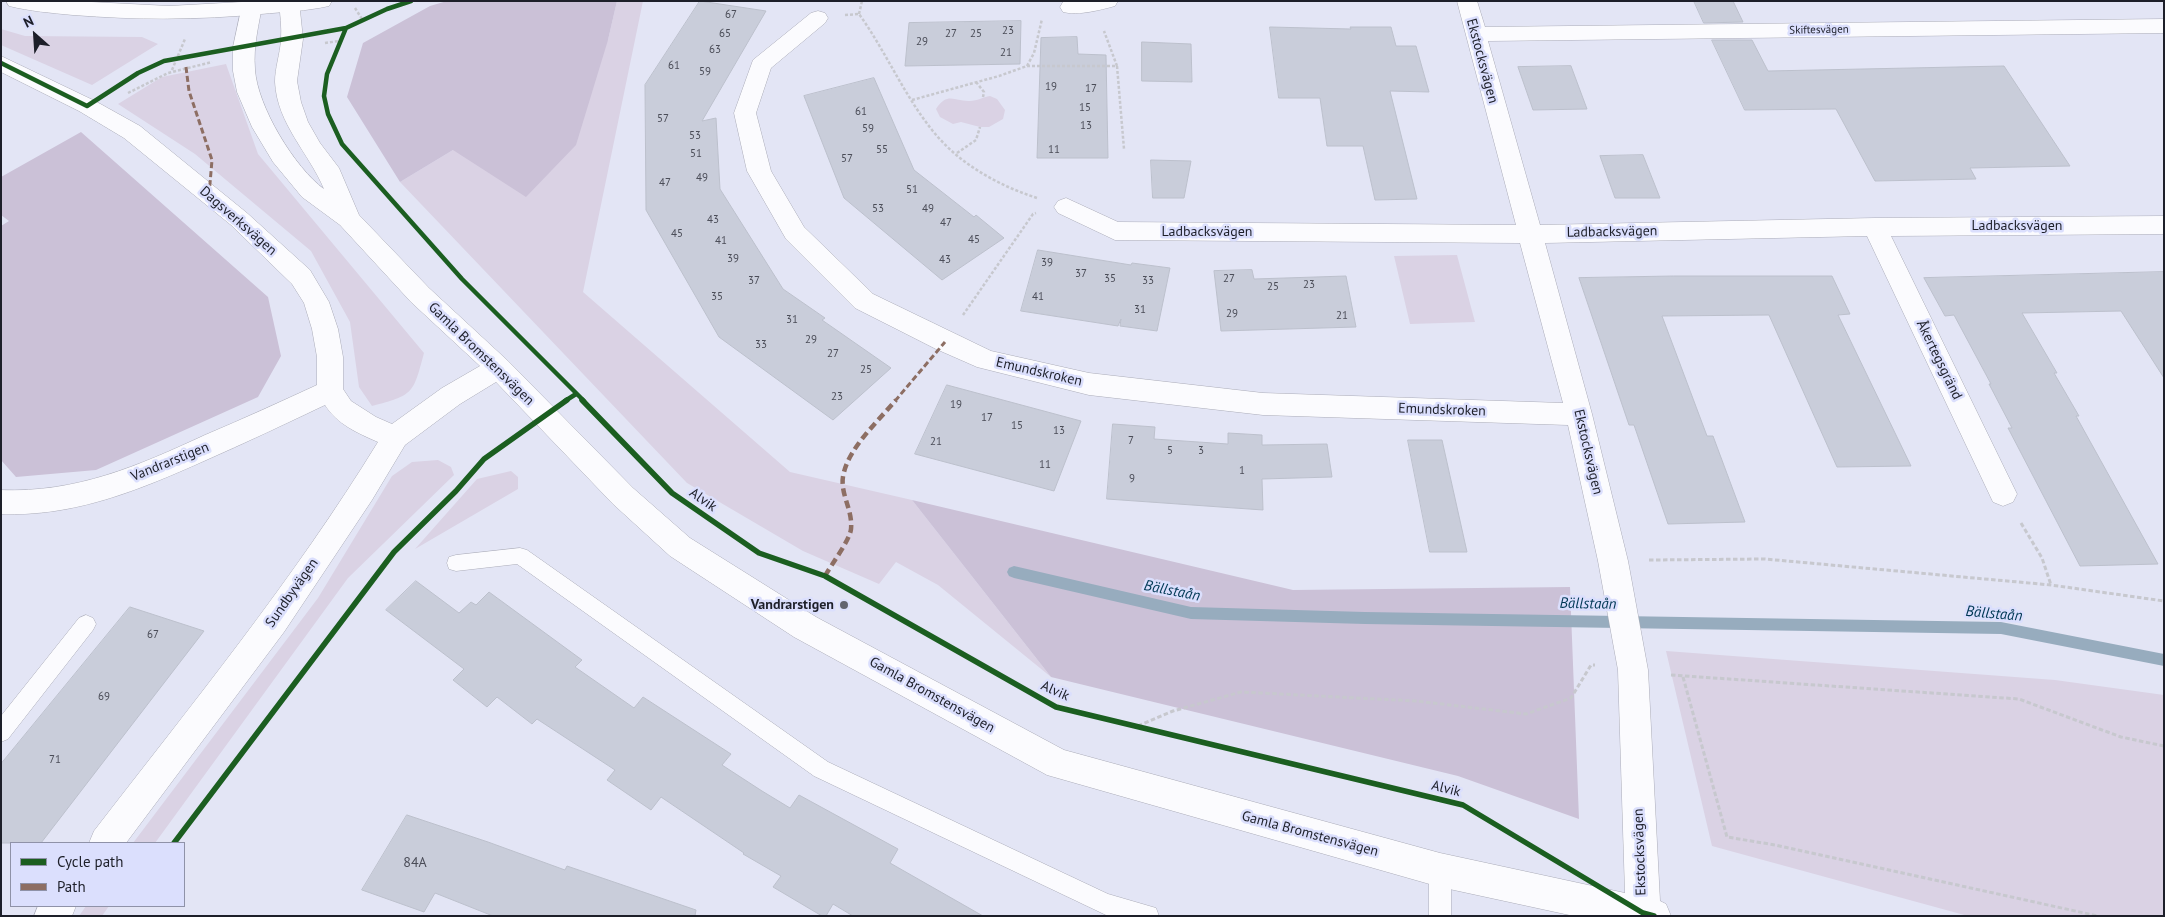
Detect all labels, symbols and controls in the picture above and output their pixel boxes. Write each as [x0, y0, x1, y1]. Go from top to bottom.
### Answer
house number: 67 [725, 8, 737, 22]
north arrow [10, 10, 60, 60]
text: N [20, 11, 36, 32]
street label: Ekstocksvägen [1463, 17, 1501, 105]
street label: Skiftesvägen [1789, 23, 1849, 37]
house number: 23 [1002, 24, 1014, 38]
house number: 65 [719, 27, 731, 41]
house number: 27 [945, 27, 957, 41]
house number: 25 [970, 27, 982, 41]
house number: 29 [916, 35, 928, 49]
house number: 63 [709, 43, 721, 57]
house number: 21 [1000, 46, 1012, 60]
house number: 61 [668, 59, 680, 73]
house number: 59 [699, 65, 711, 79]
house number: 19 [1045, 80, 1057, 94]
house number: 17 [1085, 82, 1097, 96]
house number: 15 [1079, 101, 1091, 115]
house number: 61 [855, 105, 867, 119]
house number: 57 [657, 112, 669, 126]
house number: 13 [1080, 119, 1092, 133]
house number: 59 [862, 122, 874, 136]
house number: 53 [689, 129, 701, 143]
house number: 55 [876, 143, 888, 157]
house number: 11 [1048, 143, 1060, 157]
house number: 51 [690, 147, 702, 161]
house number: 57 [841, 152, 853, 166]
house number: 49 [696, 171, 708, 185]
house number: 47 [659, 176, 671, 190]
street label: Dagsverksvägen [196, 183, 280, 259]
house number: 51 [906, 183, 918, 197]
house number: 53 [872, 202, 884, 216]
house number: 49 [922, 202, 934, 216]
house number: 43 [707, 213, 719, 227]
house number: 47 [940, 216, 952, 230]
street label: Ladbacksvägen [1972, 218, 2062, 234]
street label: Ladbacksvägen [1566, 223, 1658, 241]
street label: Ladbacksvägen [1162, 224, 1252, 240]
house number: 45 [671, 227, 683, 241]
house number: 45 [968, 233, 980, 247]
house number: 41 [715, 234, 727, 248]
house number: 39 [727, 252, 739, 266]
house number: 43 [939, 253, 951, 267]
house number: 39 [1041, 256, 1053, 270]
house number: 37 [1075, 267, 1087, 281]
house number: 35 [1104, 272, 1116, 286]
house number: 27 [1223, 272, 1235, 286]
house number: 37 [748, 274, 760, 288]
house number: 33 [1142, 274, 1154, 288]
house number: 23 [1303, 278, 1315, 292]
house number: 25 [1267, 280, 1279, 294]
house number: 35 [711, 290, 723, 304]
house number: 41 [1032, 290, 1044, 304]
street label: Gamla Bromstensvägen [425, 299, 537, 409]
house number: 31 [1134, 303, 1146, 317]
house number: 29 [1226, 307, 1238, 321]
house number: 21 [1336, 309, 1348, 323]
house number: 31 [786, 313, 798, 327]
street label: Åkertegsgränd [1913, 317, 1965, 403]
house number: 29 [805, 333, 817, 347]
house number: 33 [755, 338, 767, 352]
house number: 27 [827, 347, 839, 361]
street label: Emundskroken [994, 354, 1084, 390]
house number: 25 [860, 363, 872, 377]
house number: 23 [831, 390, 843, 404]
house number: 19 [950, 398, 962, 412]
street label: Emundskroken [1398, 400, 1486, 420]
street label: Ekstocksvägen [1570, 408, 1606, 496]
house number: 17 [981, 411, 993, 425]
house number: 15 [1011, 419, 1023, 433]
house number: 13 [1053, 424, 1065, 438]
house number: 7 [1128, 434, 1134, 448]
house number: 21 [930, 435, 942, 449]
street label: Vandrarstigen [129, 439, 211, 485]
house number: 5 [1167, 444, 1173, 458]
house number: 3 [1198, 444, 1204, 458]
house number: 11 [1039, 458, 1051, 472]
house number: 1 [1239, 464, 1245, 478]
house number: 9 [1129, 472, 1135, 486]
street label: Alvik [686, 485, 720, 515]
street label: Sundbyvägen [262, 555, 322, 631]
water label: Bällstaån [1142, 577, 1202, 605]
water label: Bällstaån [1559, 595, 1617, 613]
place label: Vandrarstigen [751, 597, 834, 613]
marker: Vandrarstigen [838, 599, 850, 611]
water label: Bällstaån [1965, 603, 2023, 625]
house number: 67 [147, 628, 159, 642]
street label: Gamla Bromstensvägen [866, 654, 998, 736]
street label: Alvik [1038, 677, 1072, 705]
house number: 69 [98, 690, 110, 704]
house number: 71 [49, 753, 61, 767]
street label: Alvik [1430, 777, 1462, 801]
street label: Gamla Bromstensvägen [1240, 808, 1380, 860]
street label: Ekstocksvägen [1630, 808, 1650, 896]
legend [10, 842, 185, 907]
text: Cycle path [57, 852, 123, 871]
house number: 84A [403, 855, 427, 871]
text: Path [57, 877, 86, 896]

